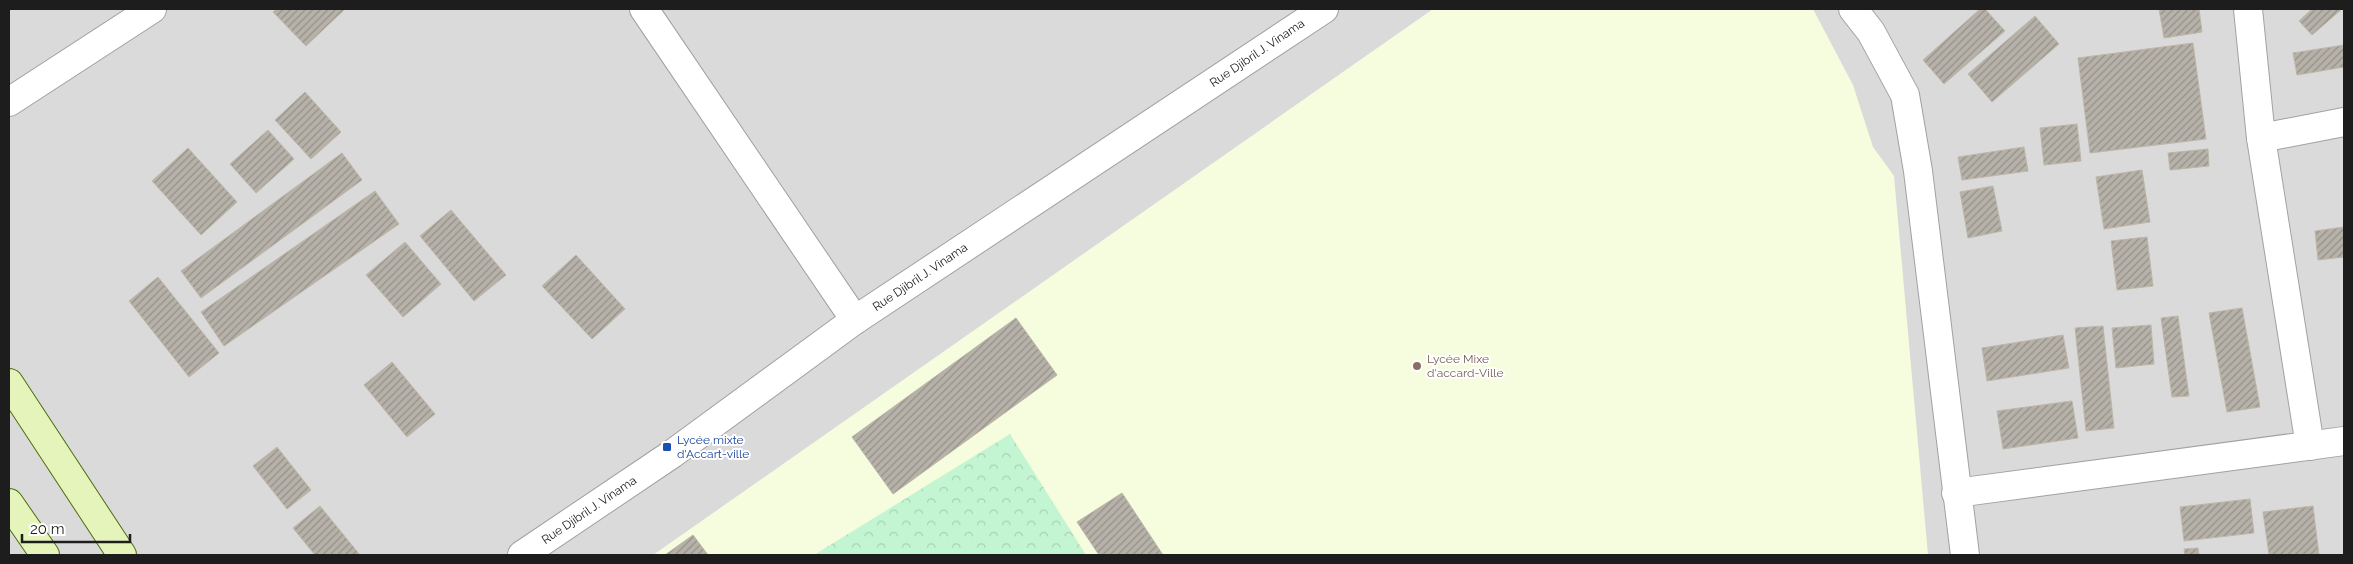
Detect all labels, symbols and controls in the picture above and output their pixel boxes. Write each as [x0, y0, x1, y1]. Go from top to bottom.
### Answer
street label: Rue Djibril J. Vinama [1207, 16, 1307, 90]
street label: Rue Djibril J. Vinama [870, 240, 970, 314]
place label: Lycée Mixe d'accard-Ville [1427, 352, 1503, 380]
marker: Lycée Mixe d'accard-Ville [1411, 360, 1423, 372]
place label: Lycée mixte d'Accart-ville [677, 433, 749, 461]
marker: Lycée mixte d'Accart-ville [661, 441, 673, 453]
street label: Rue Djibril J. Vinama [539, 473, 639, 547]
scale bar [22, 512, 130, 544]
text: 20 m [30, 520, 65, 538]

